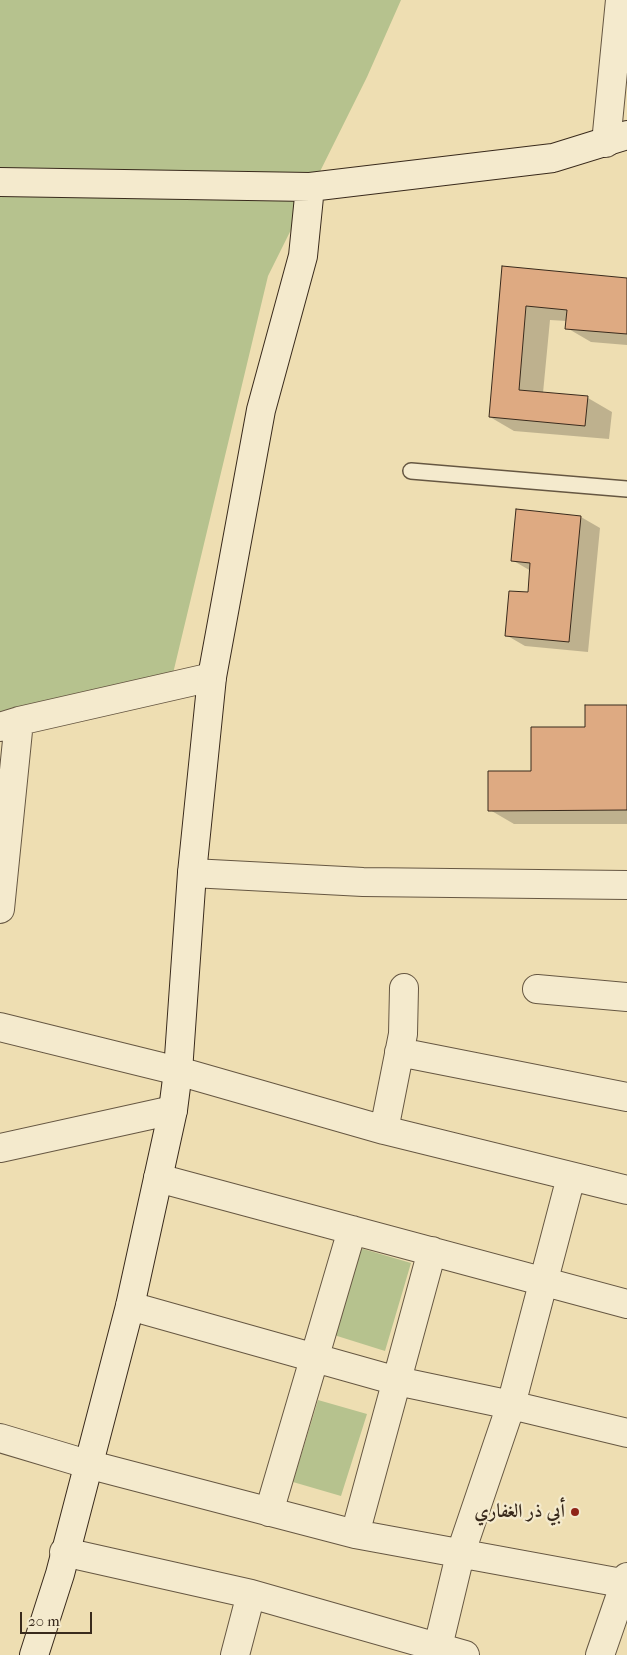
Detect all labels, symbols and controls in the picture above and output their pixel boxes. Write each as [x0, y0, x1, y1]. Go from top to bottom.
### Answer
place label: أبي ذر الغفاري [474, 1501, 565, 1523]
marker: أبي ذر الغفاري [569, 1506, 581, 1518]
scale bar [22, 1602, 95, 1634]
text: 20 m [28, 1612, 60, 1630]

